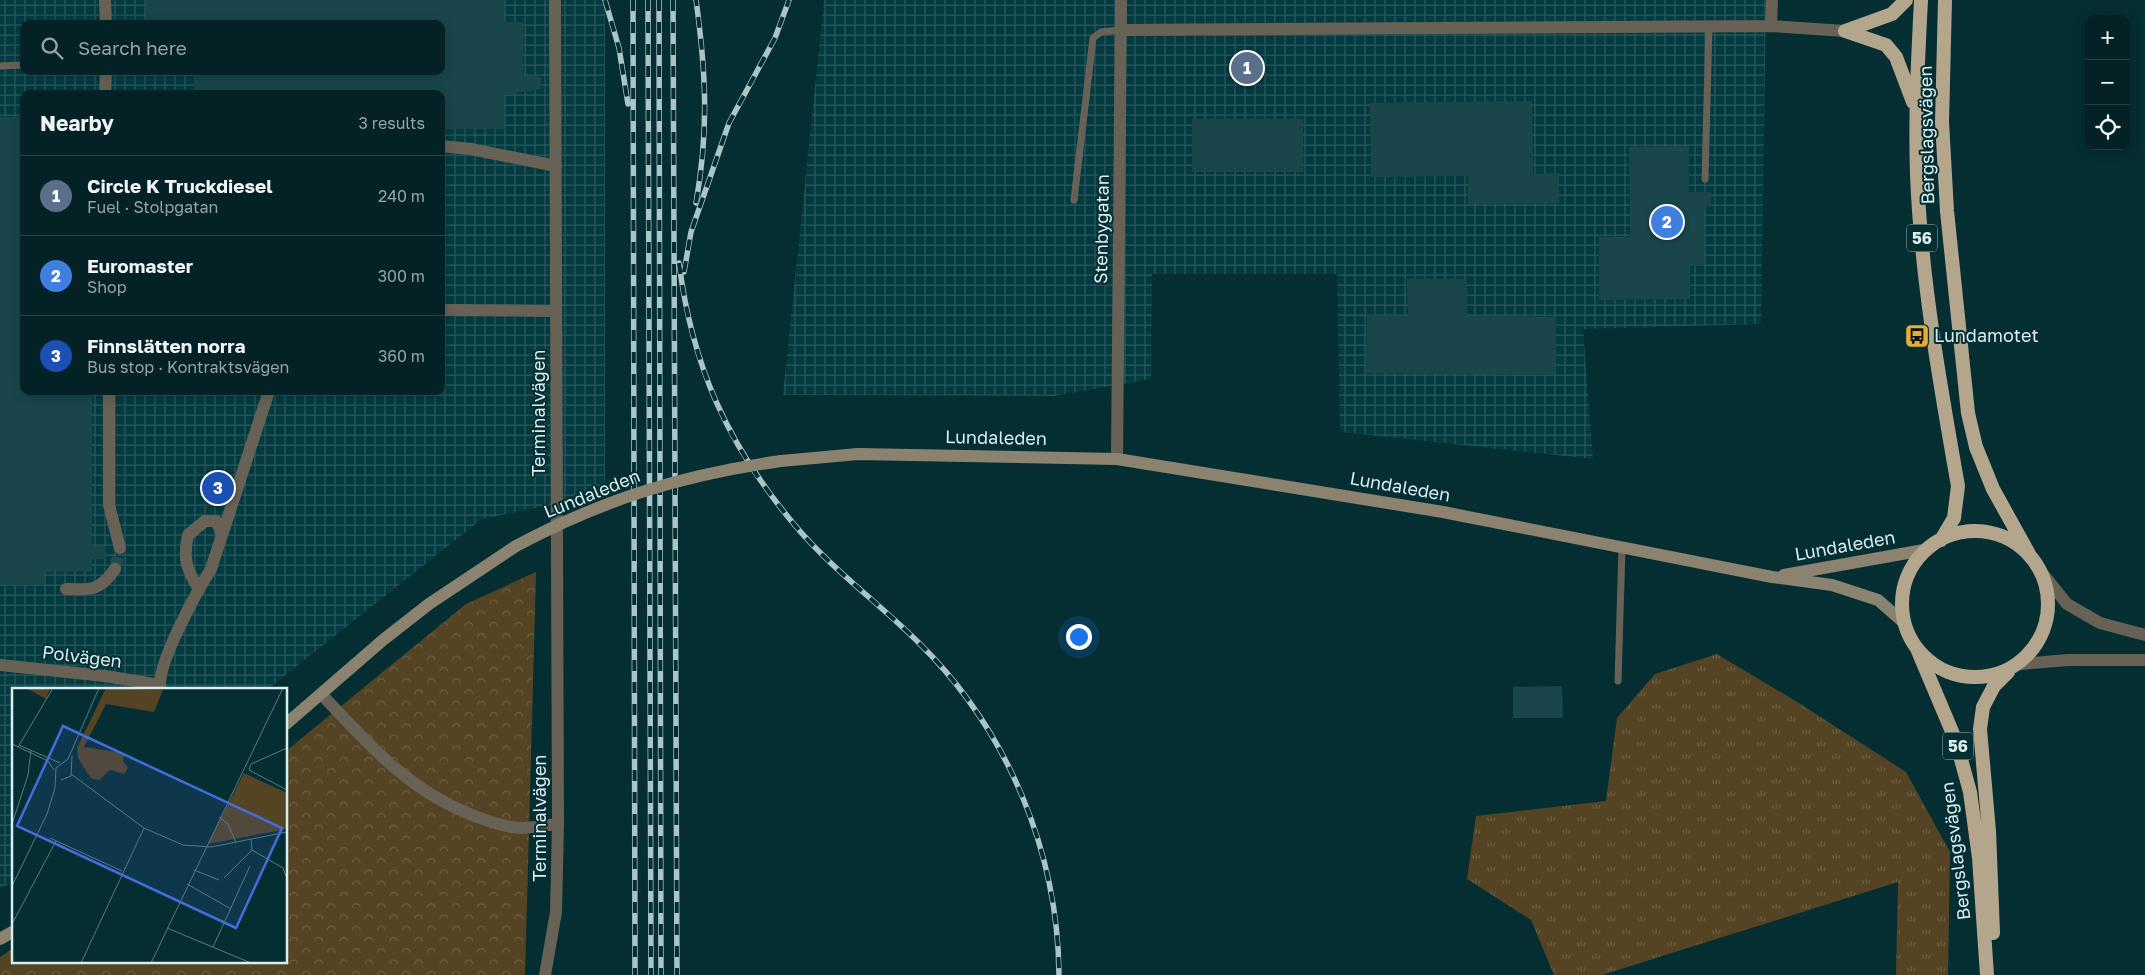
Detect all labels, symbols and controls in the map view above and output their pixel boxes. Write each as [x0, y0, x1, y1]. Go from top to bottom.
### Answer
map controls [2085, 15, 2130, 150]
button: + [2085, 15, 2130, 60]
search box [20, 20, 445, 75]
icon: search [38, 34, 66, 62]
text: Search here [78, 36, 187, 59]
pin: 1 [1231, 49, 1263, 87]
button: − [2085, 60, 2130, 105]
street label: Bergslagsvägen [1914, 65, 1938, 205]
button: locate [2085, 105, 2130, 150]
text: Nearby [40, 110, 114, 136]
text: 3 results [358, 113, 425, 133]
text: Circle K Truckdiesel [87, 174, 273, 197]
street label: Stenbygatan [1089, 174, 1113, 284]
text: 1 [52, 186, 60, 206]
text: 240 m [378, 186, 425, 206]
text: Fuel · Stolpgatan [87, 197, 218, 217]
pin: 2 [1651, 203, 1683, 241]
road number: 56 [1907, 224, 1937, 252]
text: Euromaster [87, 254, 193, 277]
text: 2 [51, 266, 61, 286]
text: 300 m [378, 266, 425, 286]
text: Shop [87, 277, 127, 297]
bus stop icon: Lundamotet [1904, 323, 1930, 349]
place label: Lundamotet [1934, 324, 2039, 346]
text: Finnslätten norra [87, 334, 245, 357]
text: 3 [51, 346, 61, 366]
text: 360 m [378, 346, 425, 366]
street label: Terminalvägen [527, 350, 549, 476]
text: Bus stop · Kontraktsvägen [87, 357, 289, 377]
street label: Lundaleden [945, 425, 1047, 449]
street label: Lundaleden [540, 464, 643, 522]
street label: Lundaleden [1348, 466, 1452, 506]
pin: 3 [202, 469, 234, 507]
street label: Lundaleden [1793, 525, 1897, 565]
your location [1066, 624, 1092, 650]
street label: Polvägen [41, 640, 123, 672]
inset map [12, 688, 288, 962]
road number: 56 [1943, 732, 1973, 759]
street label: Terminalvägen [528, 755, 550, 881]
street label: Bergslagsvägen [1936, 781, 1974, 921]

